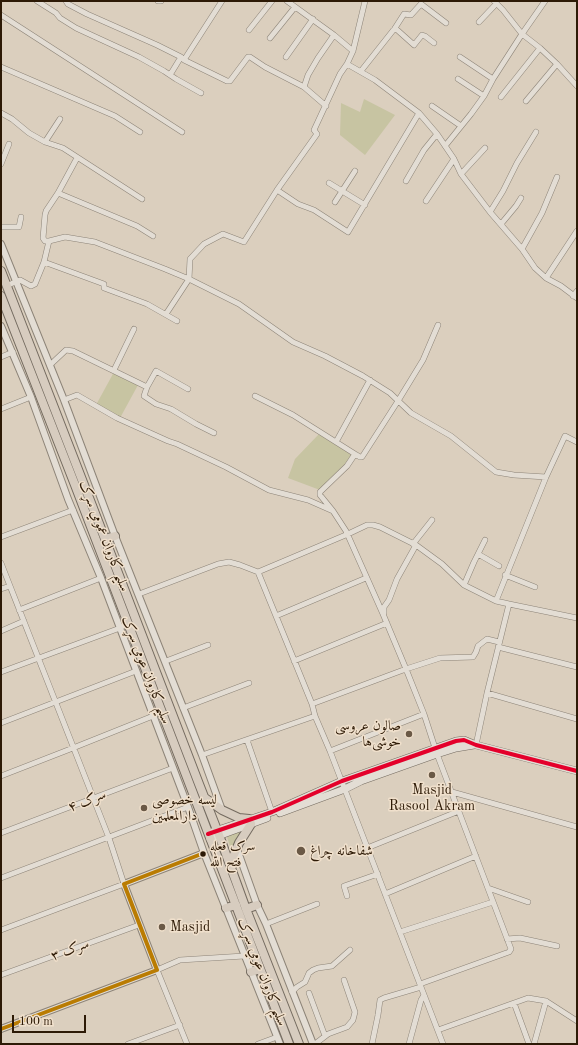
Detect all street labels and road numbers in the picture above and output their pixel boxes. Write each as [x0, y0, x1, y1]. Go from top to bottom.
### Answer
street label: سلیم کاروان عمومي سړک [75, 478, 133, 594]
street label: سلیم کاروان عومي سړک [118, 614, 174, 726]
street label: سرک ۴ [66, 786, 108, 816]
street label: سلیم کاروان عومي سړک [234, 916, 290, 1028]
street label: سرک ۳ [49, 935, 91, 965]

